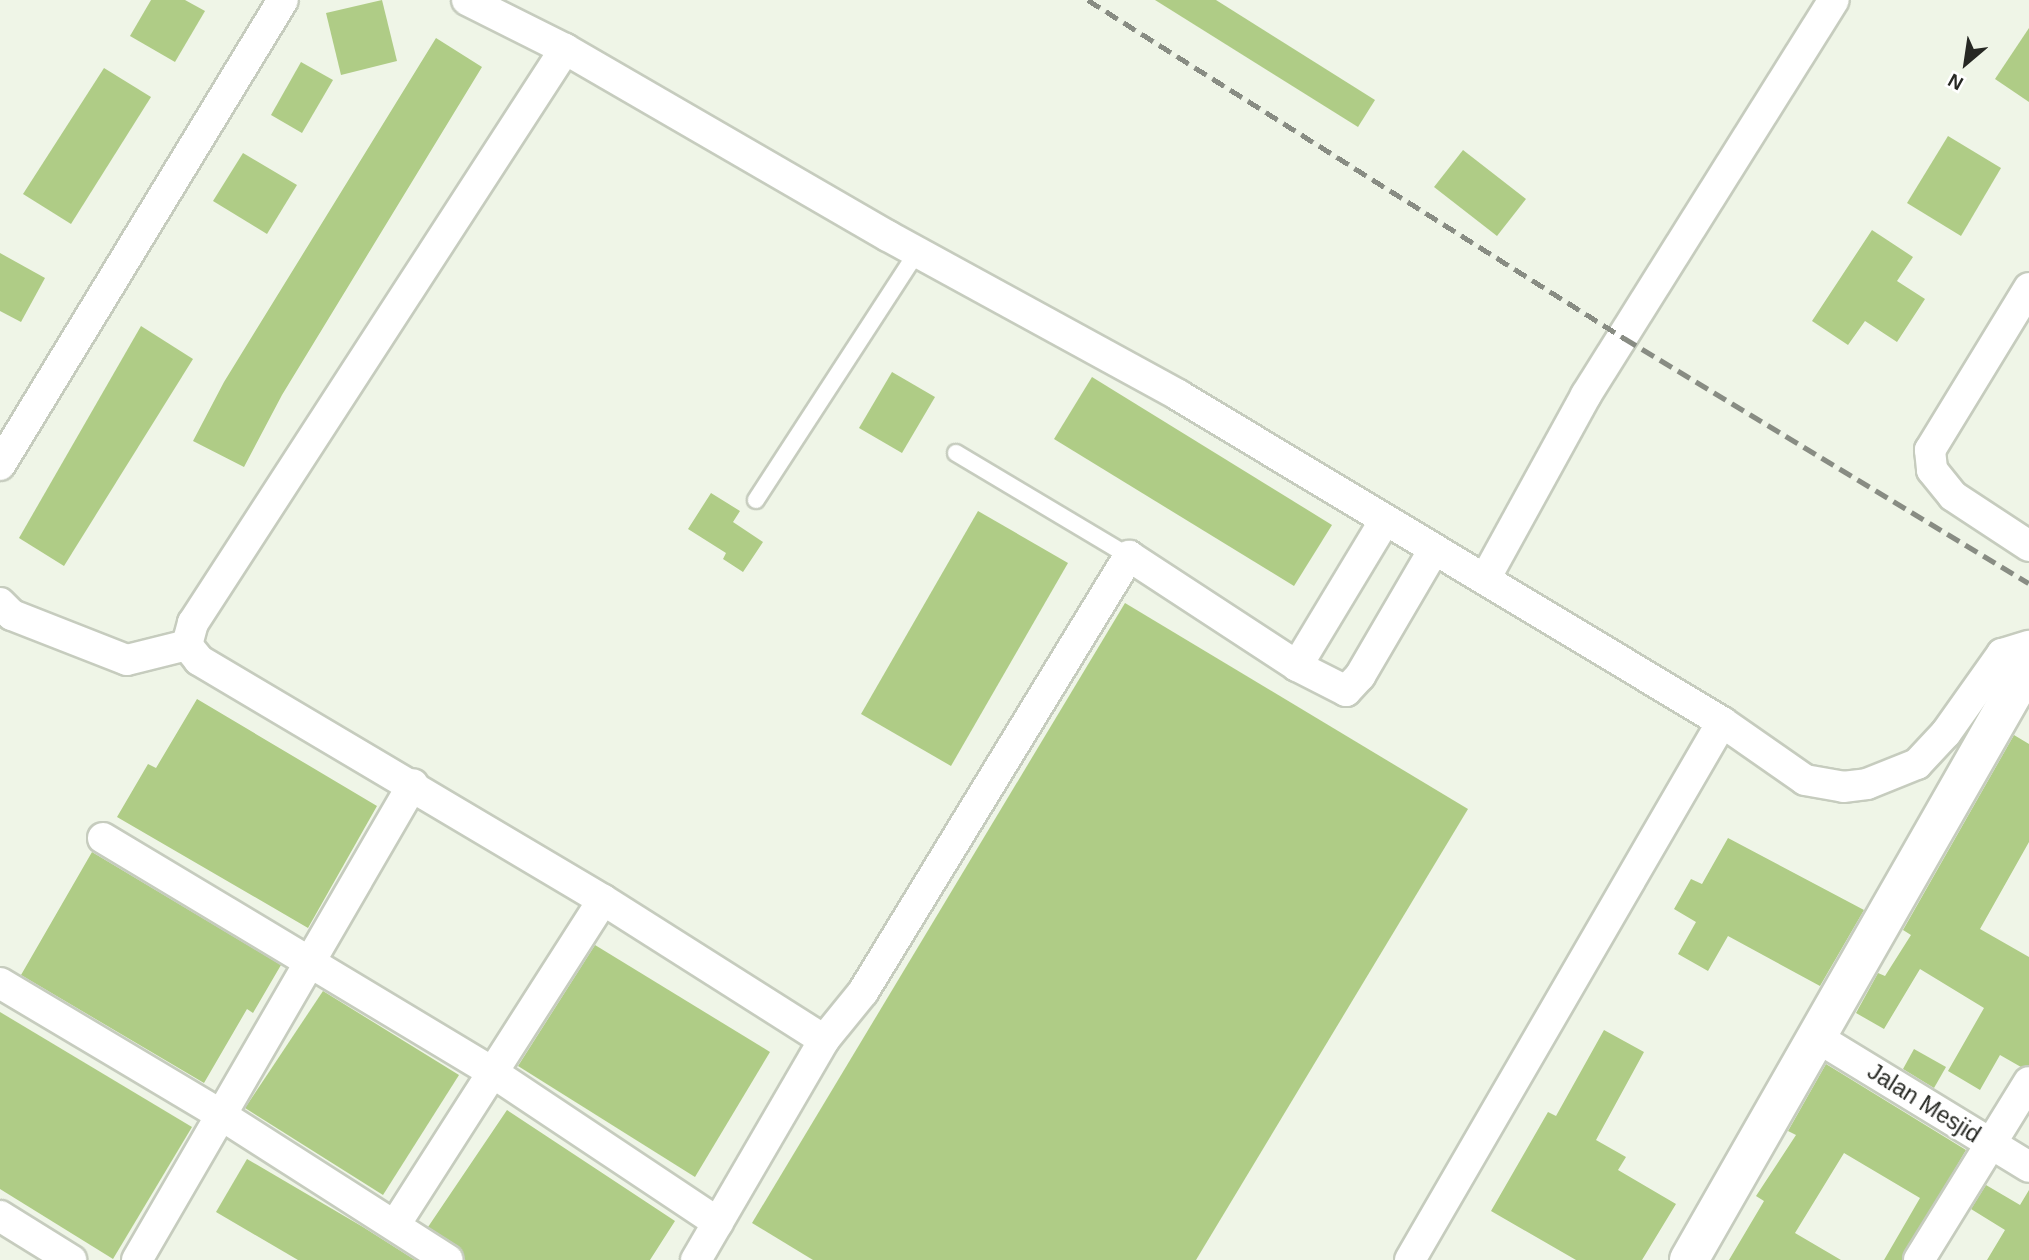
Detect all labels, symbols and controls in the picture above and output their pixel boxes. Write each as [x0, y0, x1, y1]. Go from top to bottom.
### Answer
north arrow [1931, 28, 2001, 98]
text: N [1944, 69, 1967, 94]
street label: Jalan Mesjid [1862, 1057, 1986, 1149]

